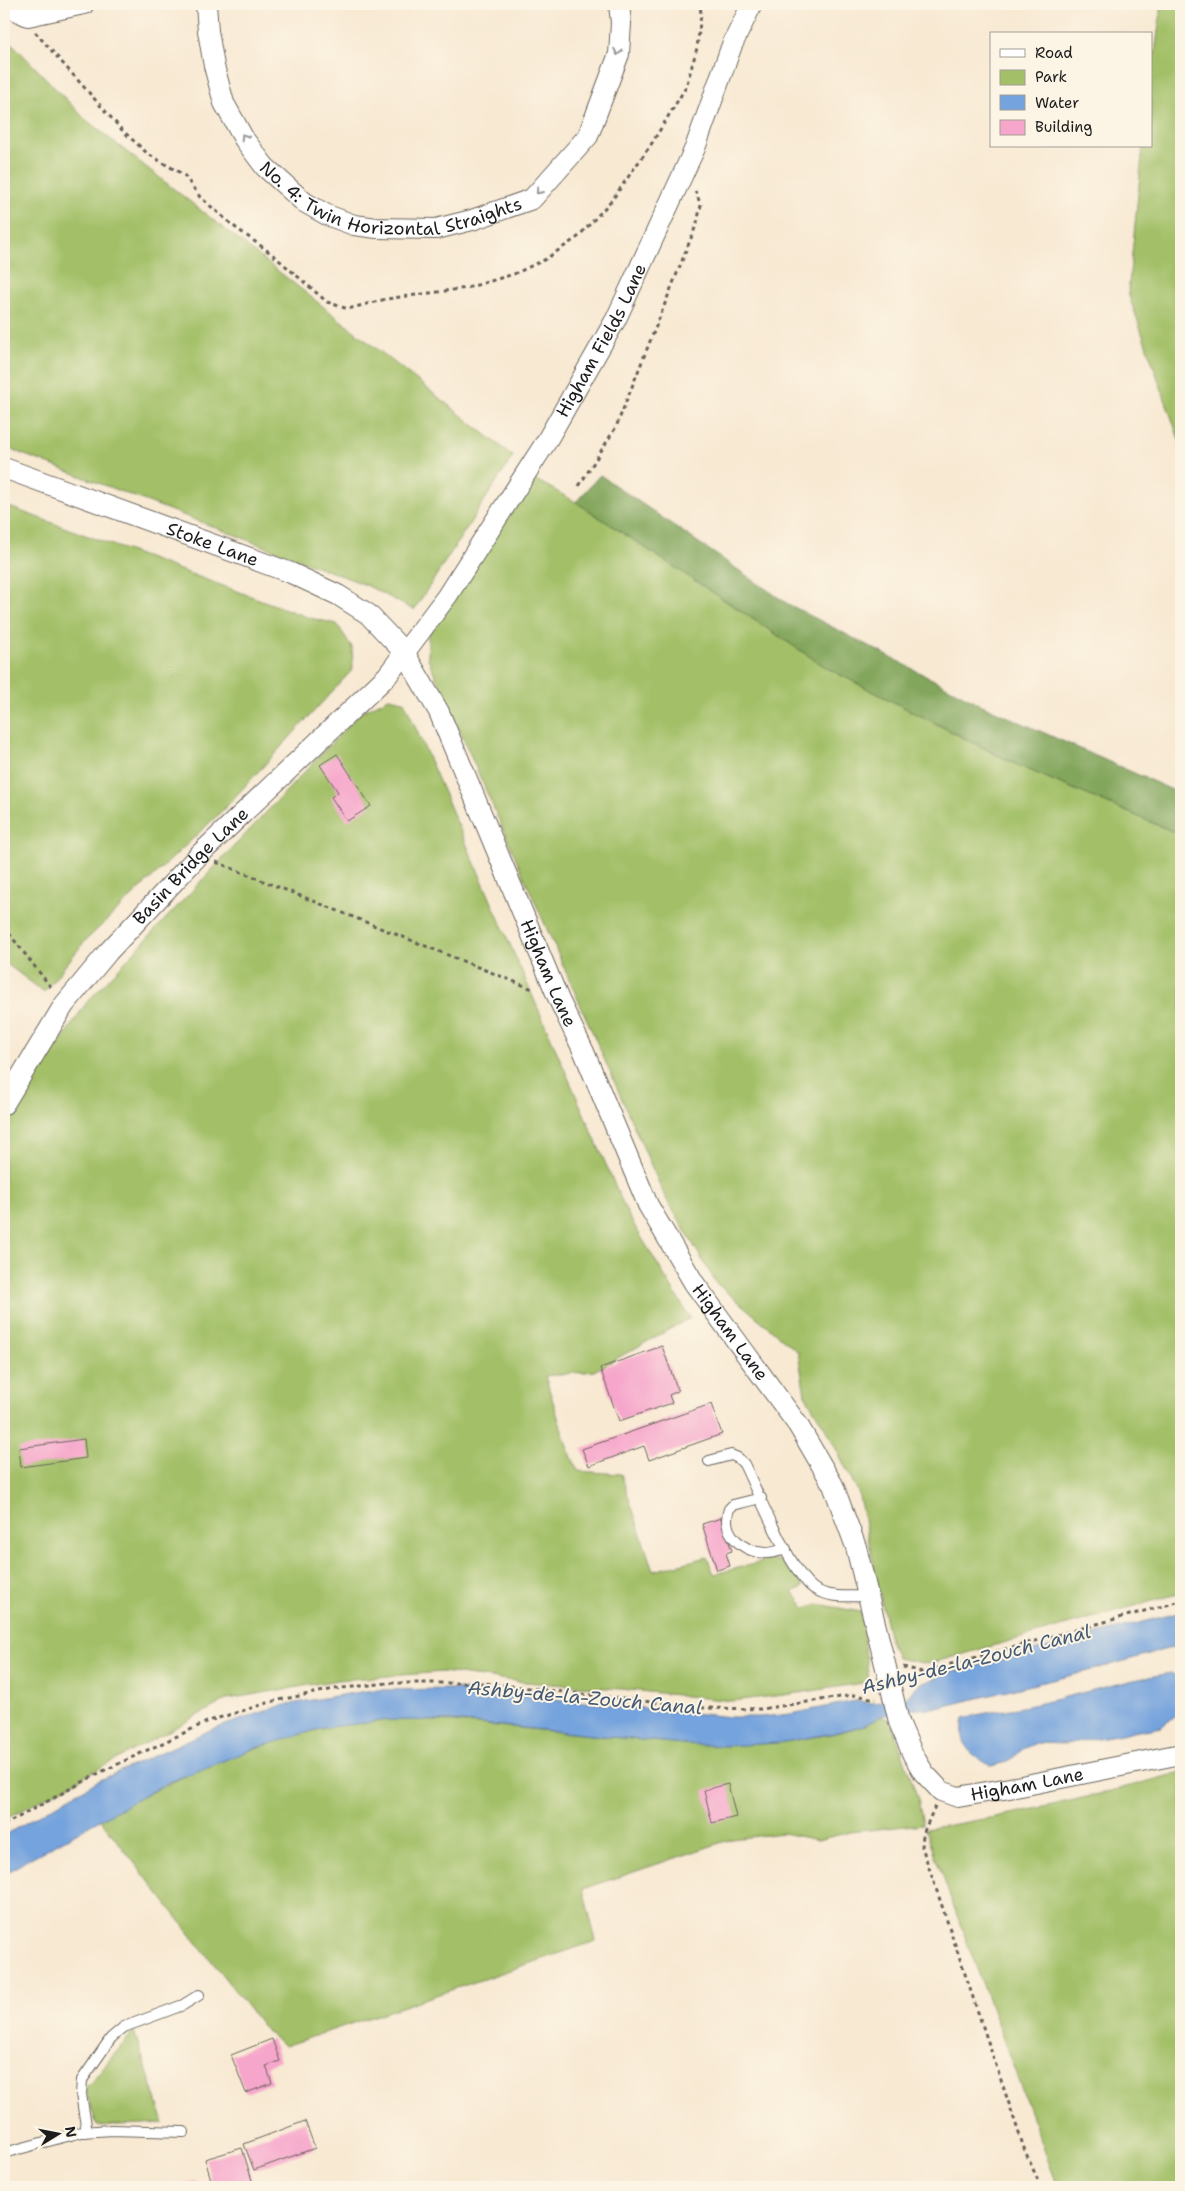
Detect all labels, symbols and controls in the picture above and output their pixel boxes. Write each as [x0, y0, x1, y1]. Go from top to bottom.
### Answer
legend [990, 32, 1152, 148]
text: Road [1035, 43, 1073, 63]
one-way arrow [613, 48, 623, 57]
text: Park [1035, 67, 1067, 87]
text: Water [1035, 93, 1079, 113]
text: Building [1035, 117, 1092, 137]
one-way arrow [240, 134, 250, 143]
street label: No. 4: Twin Horizontal Straights [255, 156, 525, 241]
one-way arrow [536, 185, 545, 194]
street label: Higham Fields Lane [550, 260, 652, 422]
street label: Stoke Lane [163, 517, 262, 572]
street label: Basin Bridge Lane [128, 802, 254, 930]
street label: Higham Lane [515, 916, 582, 1031]
street label: Higham Lane [687, 1279, 774, 1386]
water label: Ashby-de-la-Zouch Canal [859, 1619, 1093, 1700]
water label: Ashby-de-la-Zouch Canal [467, 1675, 703, 1720]
street label: Higham Lane [969, 1762, 1086, 1807]
north arrow [32, 2108, 82, 2158]
text: N [61, 2125, 81, 2139]

